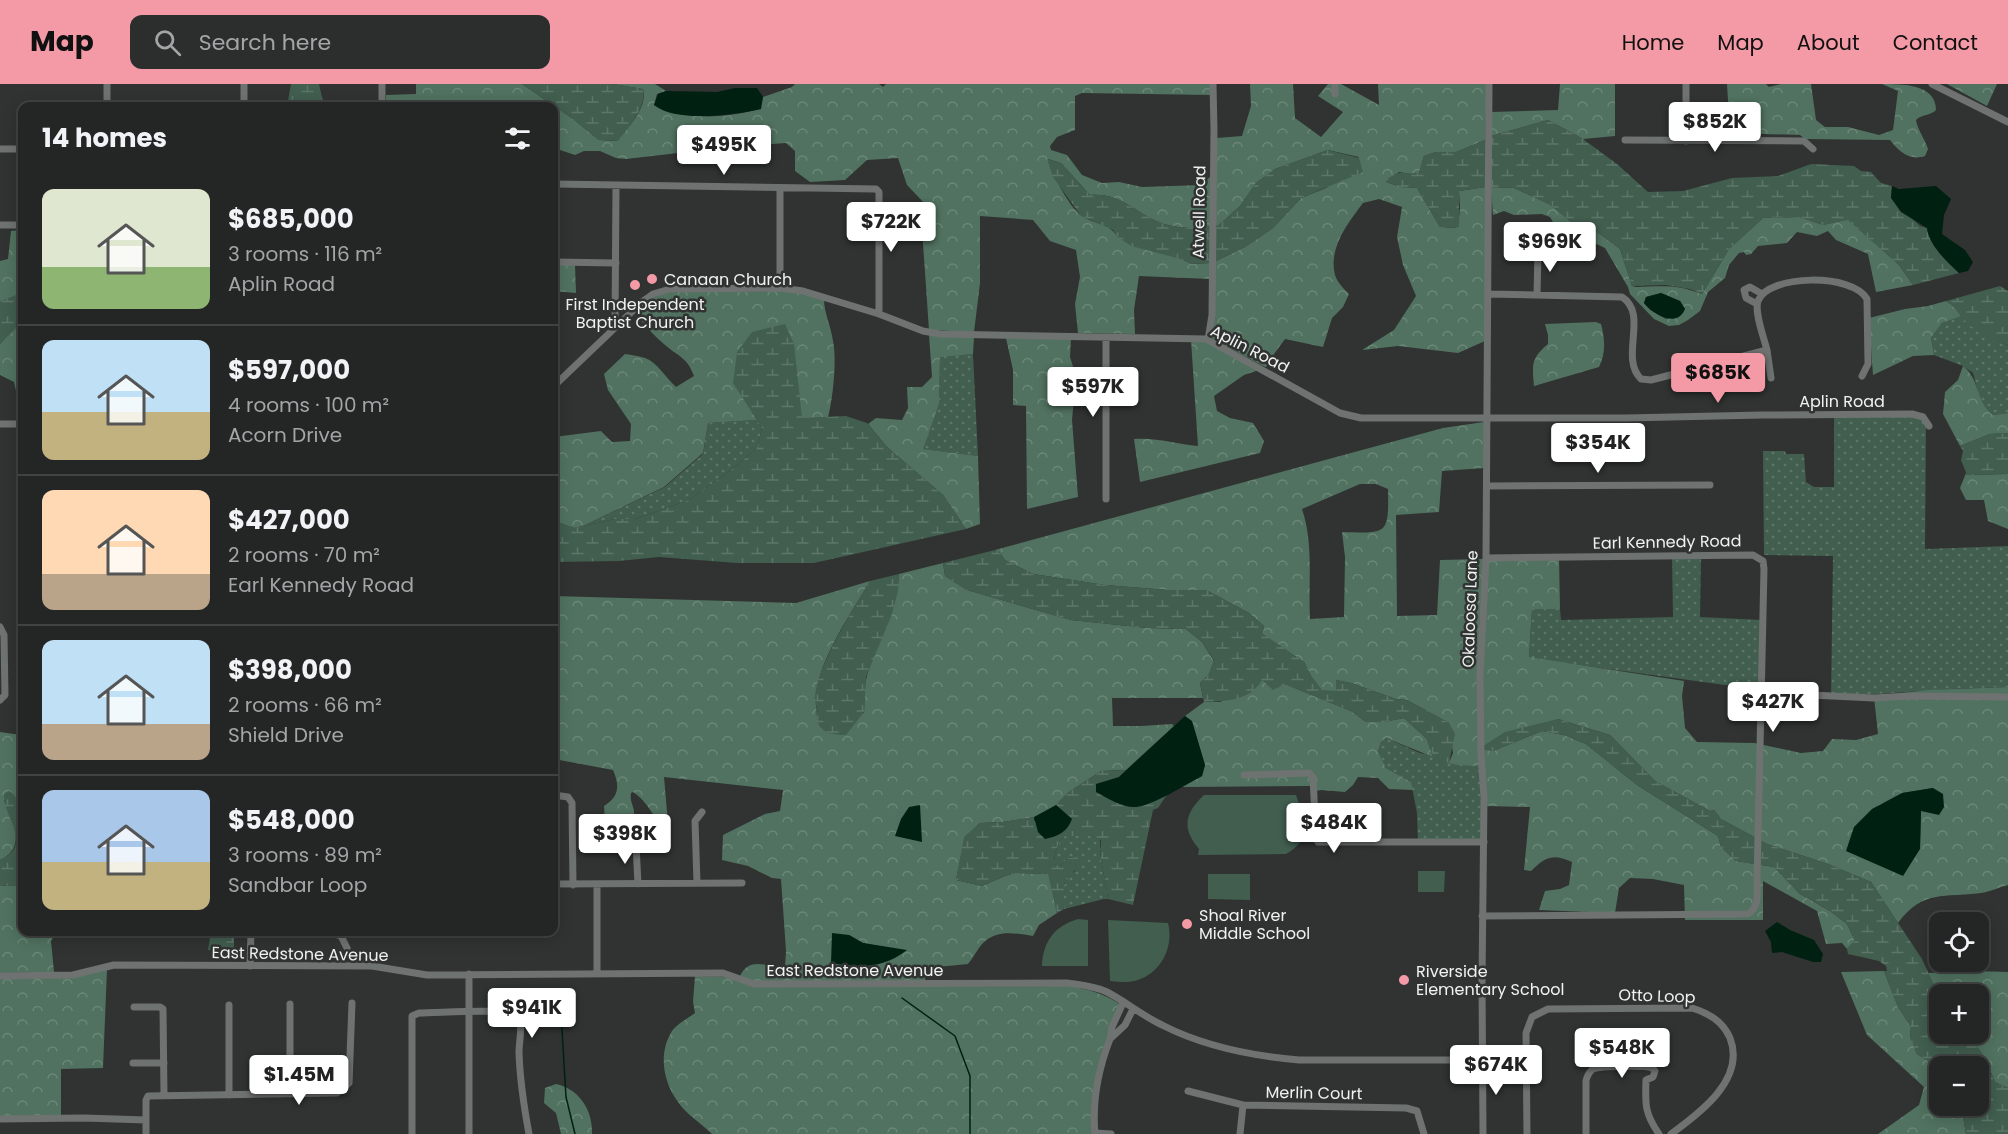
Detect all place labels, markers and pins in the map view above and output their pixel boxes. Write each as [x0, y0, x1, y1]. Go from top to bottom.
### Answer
pin: $852K [1673, 102, 1757, 153]
pin: $495K [682, 125, 766, 176]
pin: $722K [849, 202, 933, 253]
pin: $969K [1508, 222, 1592, 273]
place label: Canaan Church [664, 268, 792, 291]
marker: Canaan Church [645, 272, 659, 286]
marker: First Independent Baptist Church [628, 278, 642, 292]
place label: First Independent Baptist Church [565, 293, 705, 334]
pin: $685K [1676, 353, 1760, 404]
pin: $597K [1051, 367, 1135, 418]
pin: $354K [1556, 423, 1640, 474]
pin: $427K [1731, 682, 1815, 733]
pin: $484K [1292, 803, 1376, 854]
pin: $398K [583, 814, 667, 865]
place label: Shoal River Middle School [1199, 904, 1310, 945]
marker: Shoal River Middle School [1180, 917, 1194, 931]
place label: Riverside Elementary School [1416, 960, 1564, 1001]
marker: Riverside Elementary School [1397, 973, 1411, 987]
pin: $941K [490, 988, 574, 1039]
pin: $548K [1580, 1028, 1664, 1079]
pin: $674K [1454, 1045, 1538, 1096]
pin: $1.45M [250, 1055, 348, 1106]

